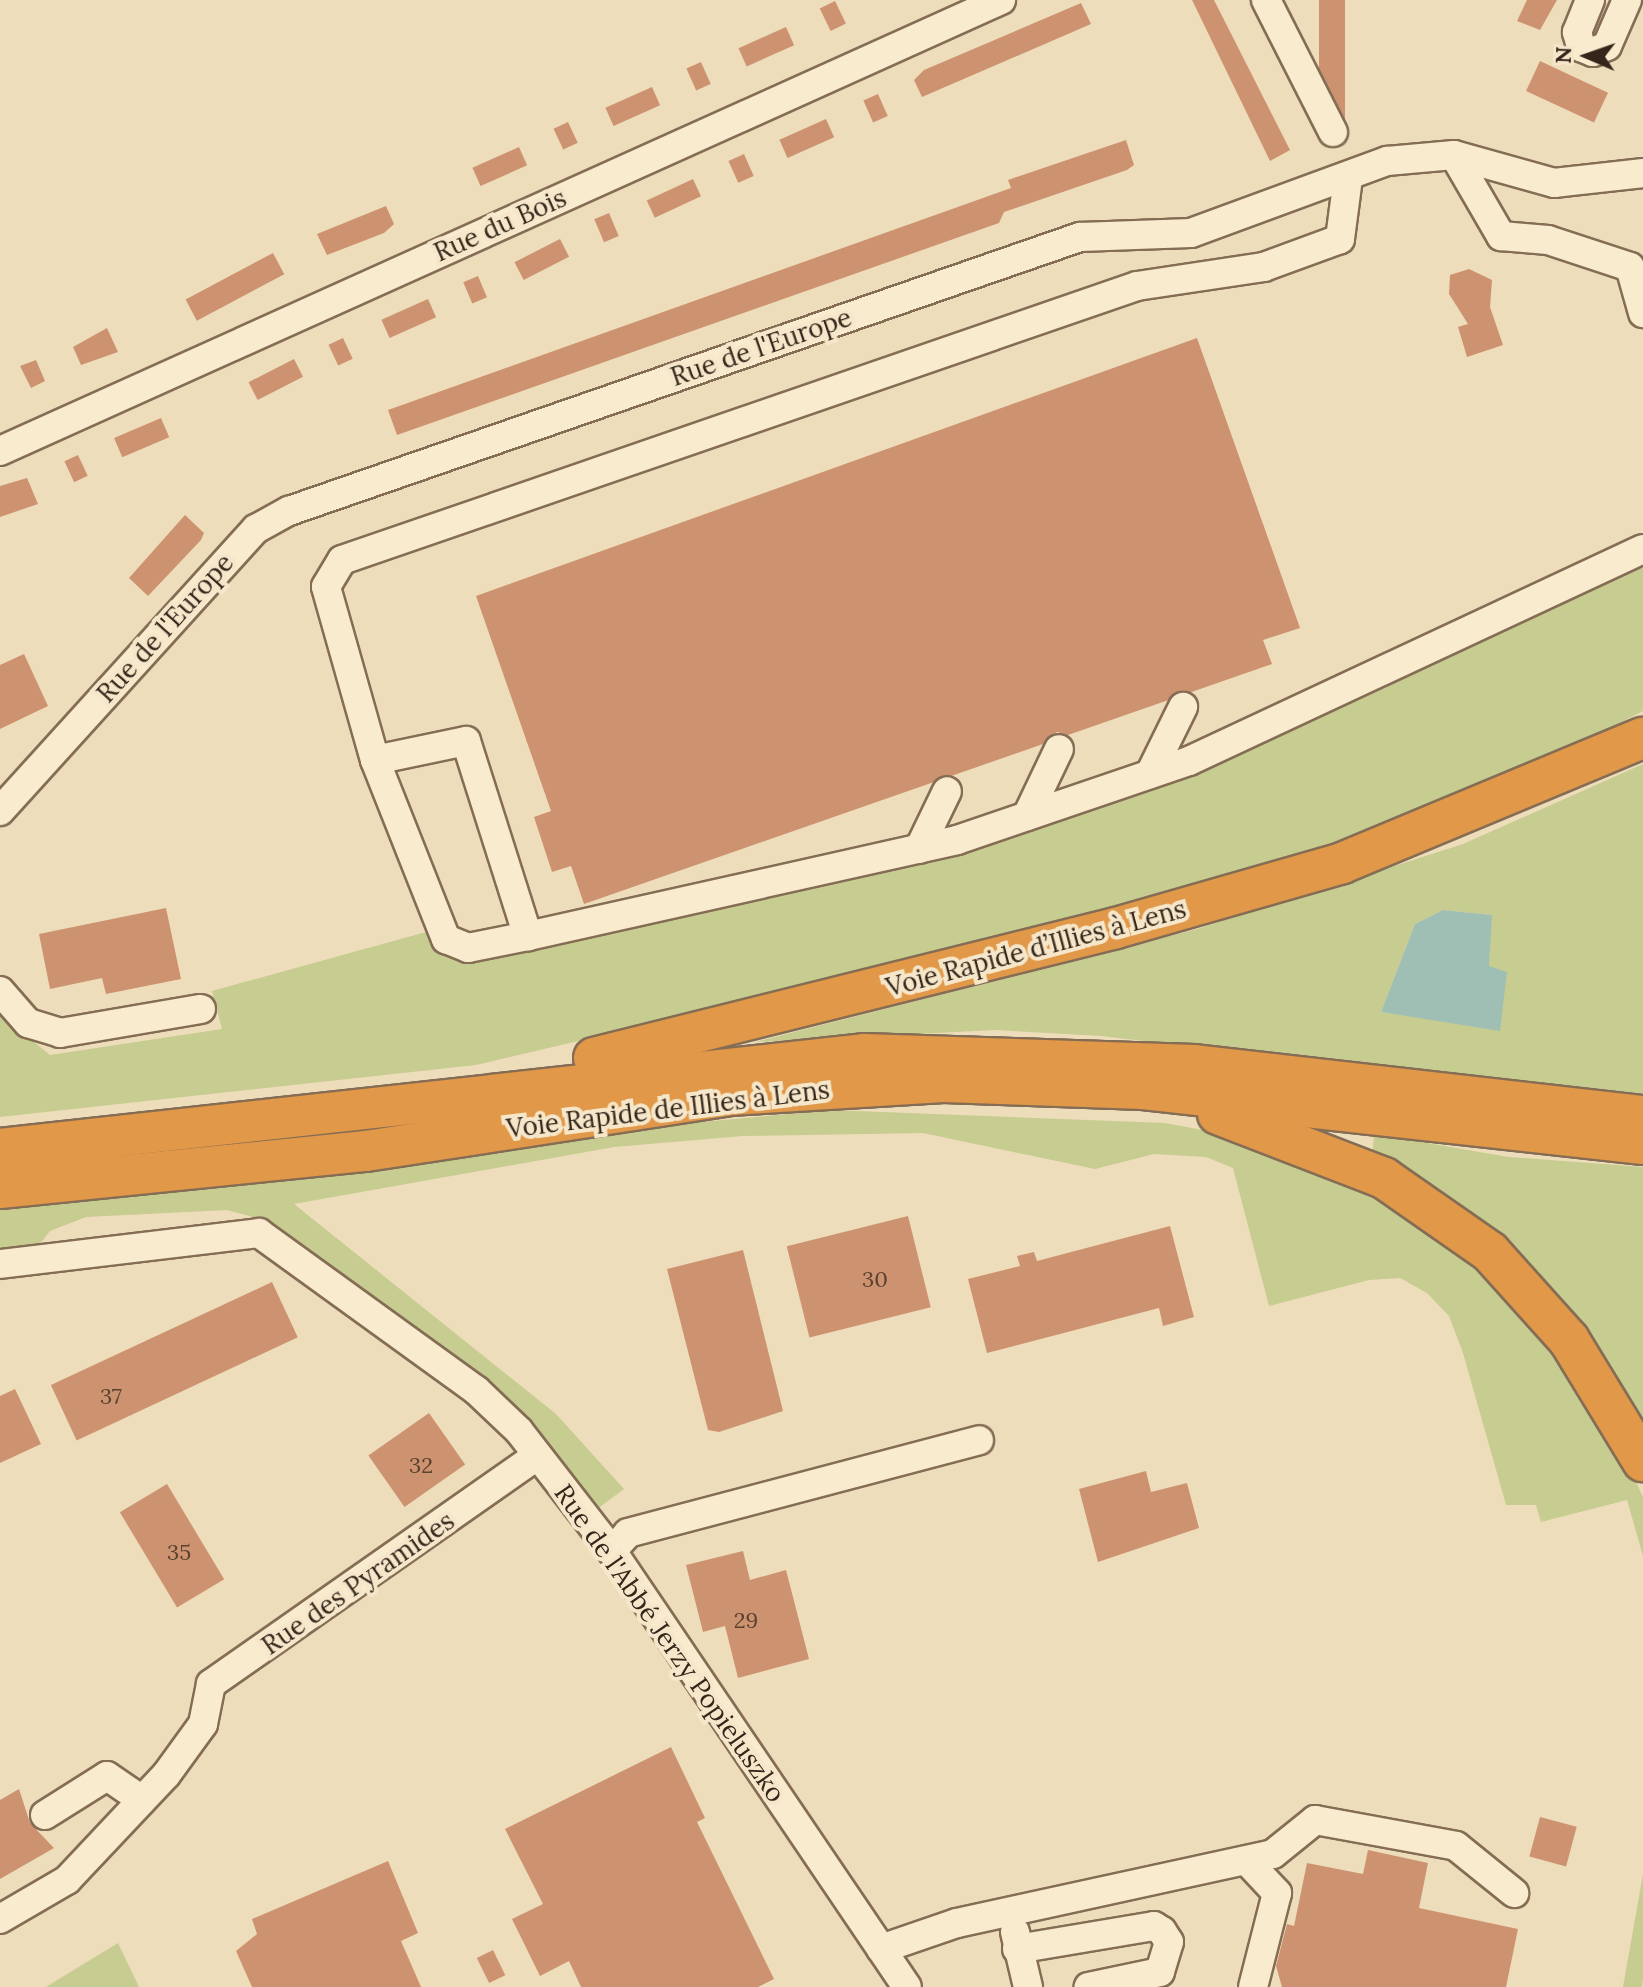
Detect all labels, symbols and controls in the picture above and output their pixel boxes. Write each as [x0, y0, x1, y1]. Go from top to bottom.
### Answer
north arrow [1547, 16, 1627, 96]
text: N [1549, 46, 1577, 64]
street label: Rue du Bois [429, 182, 571, 268]
street label: Rue de l'Europe [667, 301, 855, 393]
street label: Rue de l'Europe [90, 547, 240, 709]
street label: Voie Rapide d’Illies à Lens [883, 893, 1189, 1003]
street label: Voie Rapide de Illies à Lens [505, 1074, 831, 1144]
house number: 30 [862, 1267, 888, 1293]
house number: 37 [100, 1384, 122, 1410]
house number: 32 [409, 1453, 433, 1479]
street label: Rue de l'Abbé Jerzy Popieluszko [548, 1478, 792, 1808]
street label: Rue des Pyramides [256, 1505, 460, 1661]
house number: 35 [167, 1540, 191, 1566]
house number: 29 [734, 1608, 758, 1634]

